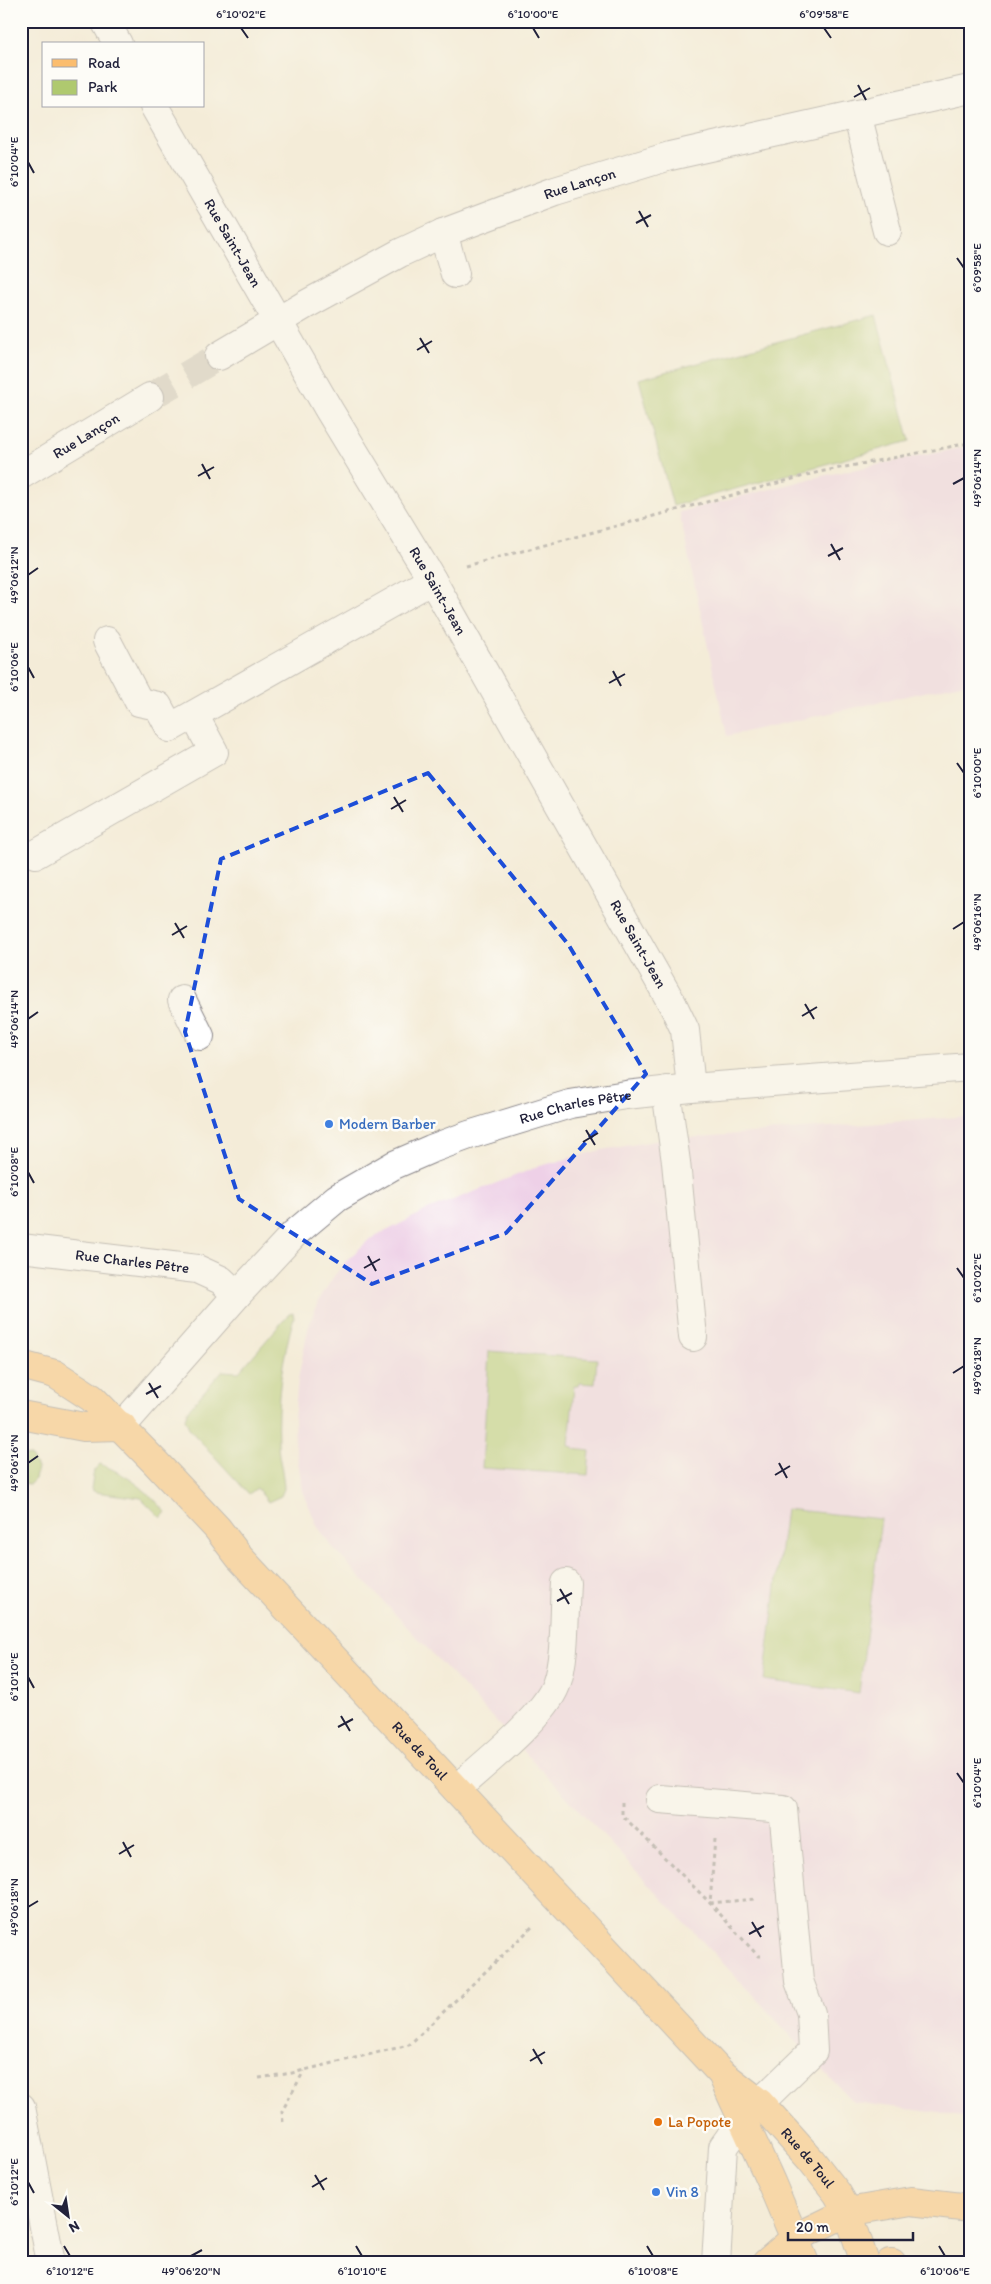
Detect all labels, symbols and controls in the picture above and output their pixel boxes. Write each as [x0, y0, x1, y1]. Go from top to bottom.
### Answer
text: 6°10'02"E [216, 7, 266, 21]
text: 6°10'00"E [508, 7, 559, 21]
text: 6°09'58"E [799, 7, 849, 21]
legend [42, 42, 205, 108]
text: Road [88, 54, 121, 72]
text: Park [88, 78, 118, 96]
text: 6°10'04"E [7, 136, 21, 187]
street label: Rue Lançon [541, 164, 618, 203]
street label: Rue Saint-Jean [200, 196, 266, 291]
text: 6°09'58"E [970, 243, 984, 293]
street label: Rue Lançon [50, 409, 123, 463]
text: 49°06'14"N [970, 449, 984, 507]
street label: Rue Saint-Jean [405, 544, 471, 639]
text: 49°06'12"N [7, 546, 21, 604]
text: 6°10'06"E [7, 642, 21, 692]
text: 6°10'00"E [970, 747, 984, 798]
text: 49°06'16"N [970, 893, 984, 951]
street label: Rue Saint-Jean [606, 897, 671, 992]
text: 49°06'14"N [7, 990, 21, 1048]
street label: Rue Charles Pêtre [517, 1085, 632, 1128]
place label: Modern Barber [339, 1115, 436, 1133]
marker: Modern Barber [323, 1118, 335, 1130]
text: 6°10'08"E [7, 1147, 21, 1197]
street label: Rue Charles Pêtre [74, 1246, 190, 1277]
text: 6°10'02"E [970, 1253, 984, 1303]
text: 49°06'18"N [970, 1337, 984, 1395]
text: 49°06'16"N [7, 1434, 21, 1492]
text: 6°10'10"E [7, 1652, 21, 1702]
street label: Rue de Toul [388, 1717, 452, 1784]
text: 6°10'04"E [970, 1757, 984, 1808]
text: 49°06'18"N [7, 1878, 21, 1936]
place label: La Popote [668, 2113, 731, 2131]
marker: La Popote [652, 2116, 664, 2128]
street label: Rue de Toul [777, 2124, 839, 2192]
text: 6°10'12"E [7, 2158, 21, 2206]
place label: Vin 8 [666, 2183, 699, 2201]
marker: Vin 8 [650, 2186, 662, 2198]
north arrow [42, 2192, 92, 2242]
scale bar [788, 2209, 914, 2241]
text: N [66, 2217, 83, 2237]
text: 20 m [796, 2218, 830, 2236]
text: 6°10'12"E [46, 2264, 94, 2278]
text: 49°06'20"N [161, 2264, 221, 2278]
text: 6°10'10"E [337, 2264, 387, 2278]
text: 6°10'08"E [628, 2264, 678, 2278]
text: 6°10'06"E [920, 2264, 970, 2278]

